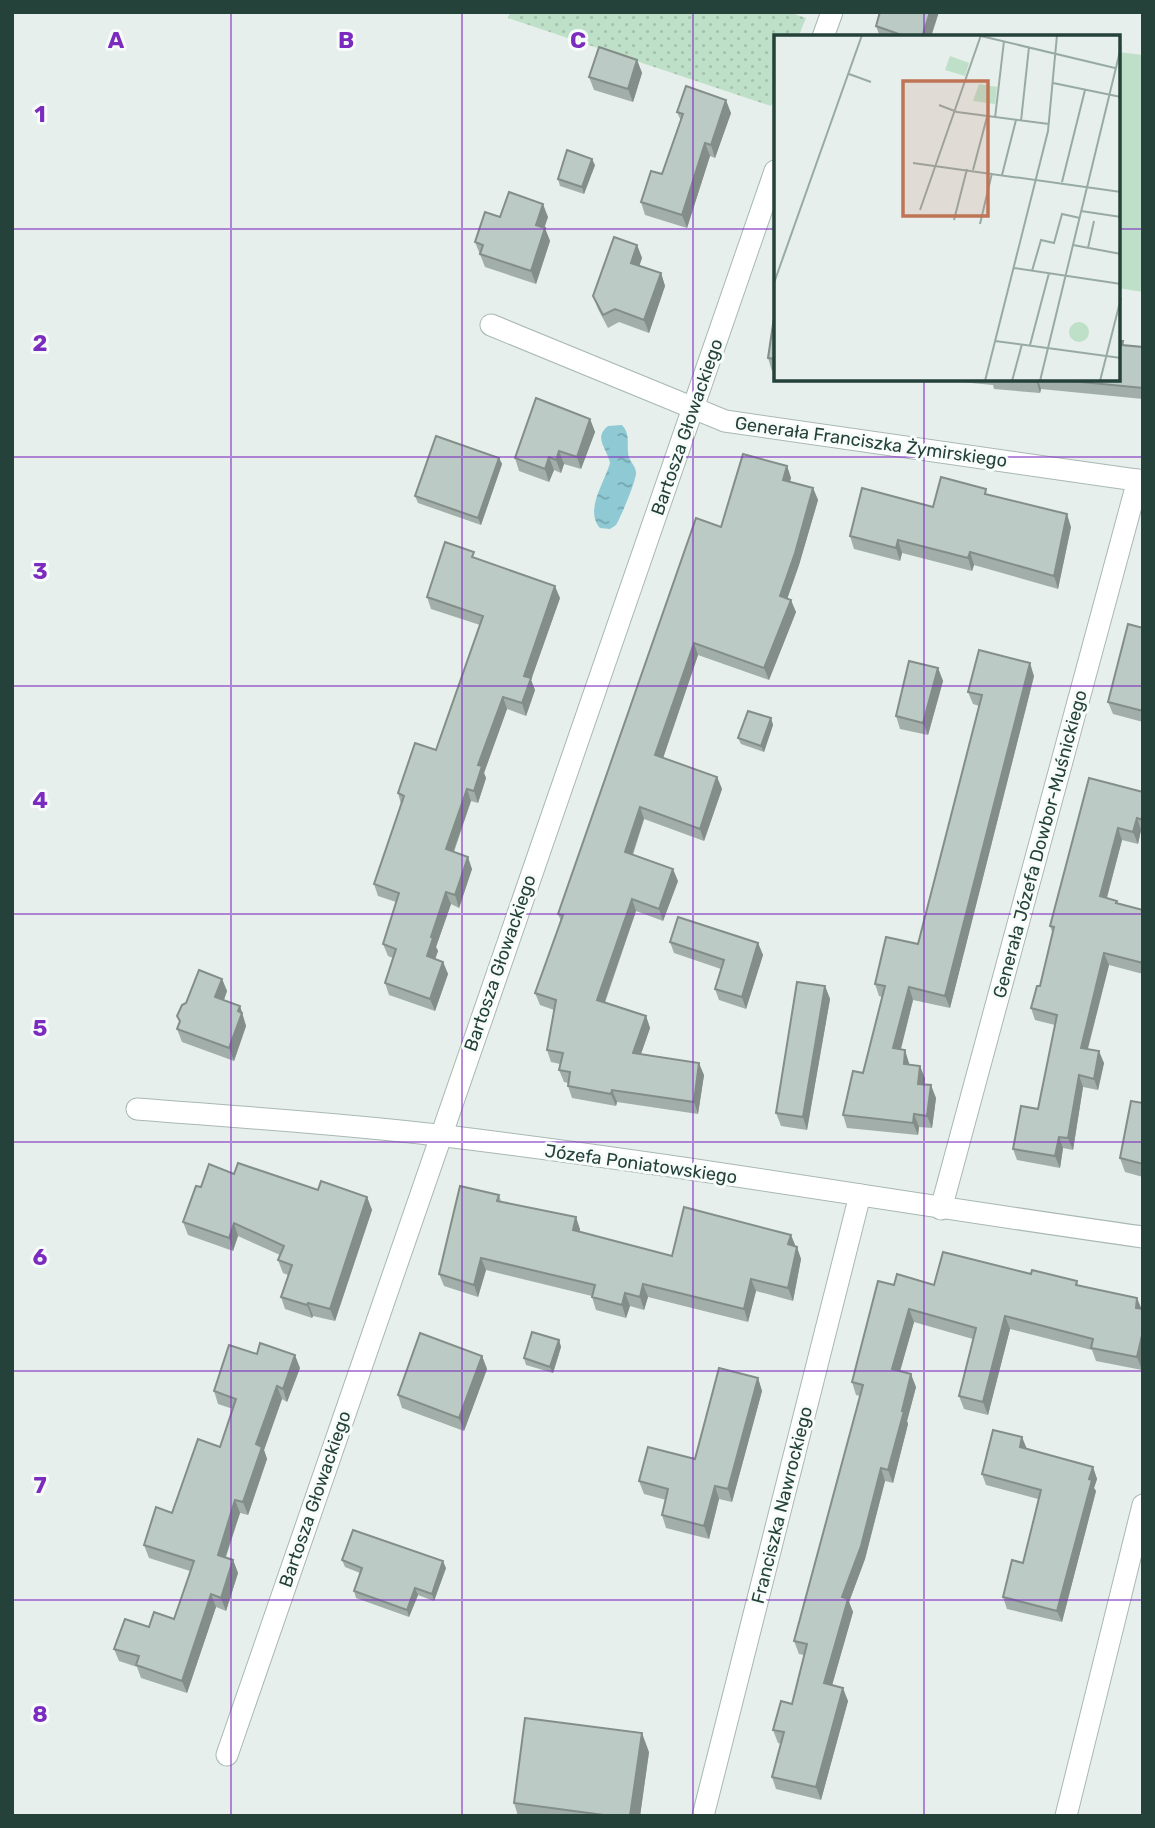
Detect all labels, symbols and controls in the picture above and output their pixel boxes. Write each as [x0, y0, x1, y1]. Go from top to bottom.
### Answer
text: A [108, 26, 125, 54]
text: B [338, 26, 354, 54]
text: C [570, 26, 586, 54]
inset map [774, 35, 1120, 382]
text: 1 [34, 100, 46, 128]
text: 2 [33, 329, 47, 357]
street label: Bartosza Głowackiego [646, 336, 728, 518]
street label: Generała Franciszka Żymirskiego [733, 412, 1009, 472]
text: 3 [32, 557, 48, 585]
street label: Generała Józefa Dowbor-Muśnickiego [988, 688, 1092, 1000]
text: 4 [32, 786, 48, 814]
street label: Bartosza Głowackiego [459, 872, 541, 1054]
text: 5 [33, 1014, 48, 1042]
street label: Józefa Poniatowskiego [543, 1140, 739, 1188]
text: 6 [33, 1243, 48, 1271]
street label: Franciszka Nawrockiego [747, 1404, 817, 1606]
street label: Bartosza Głowackiego [274, 1408, 356, 1590]
text: 7 [33, 1471, 47, 1499]
text: 8 [32, 1700, 48, 1728]

